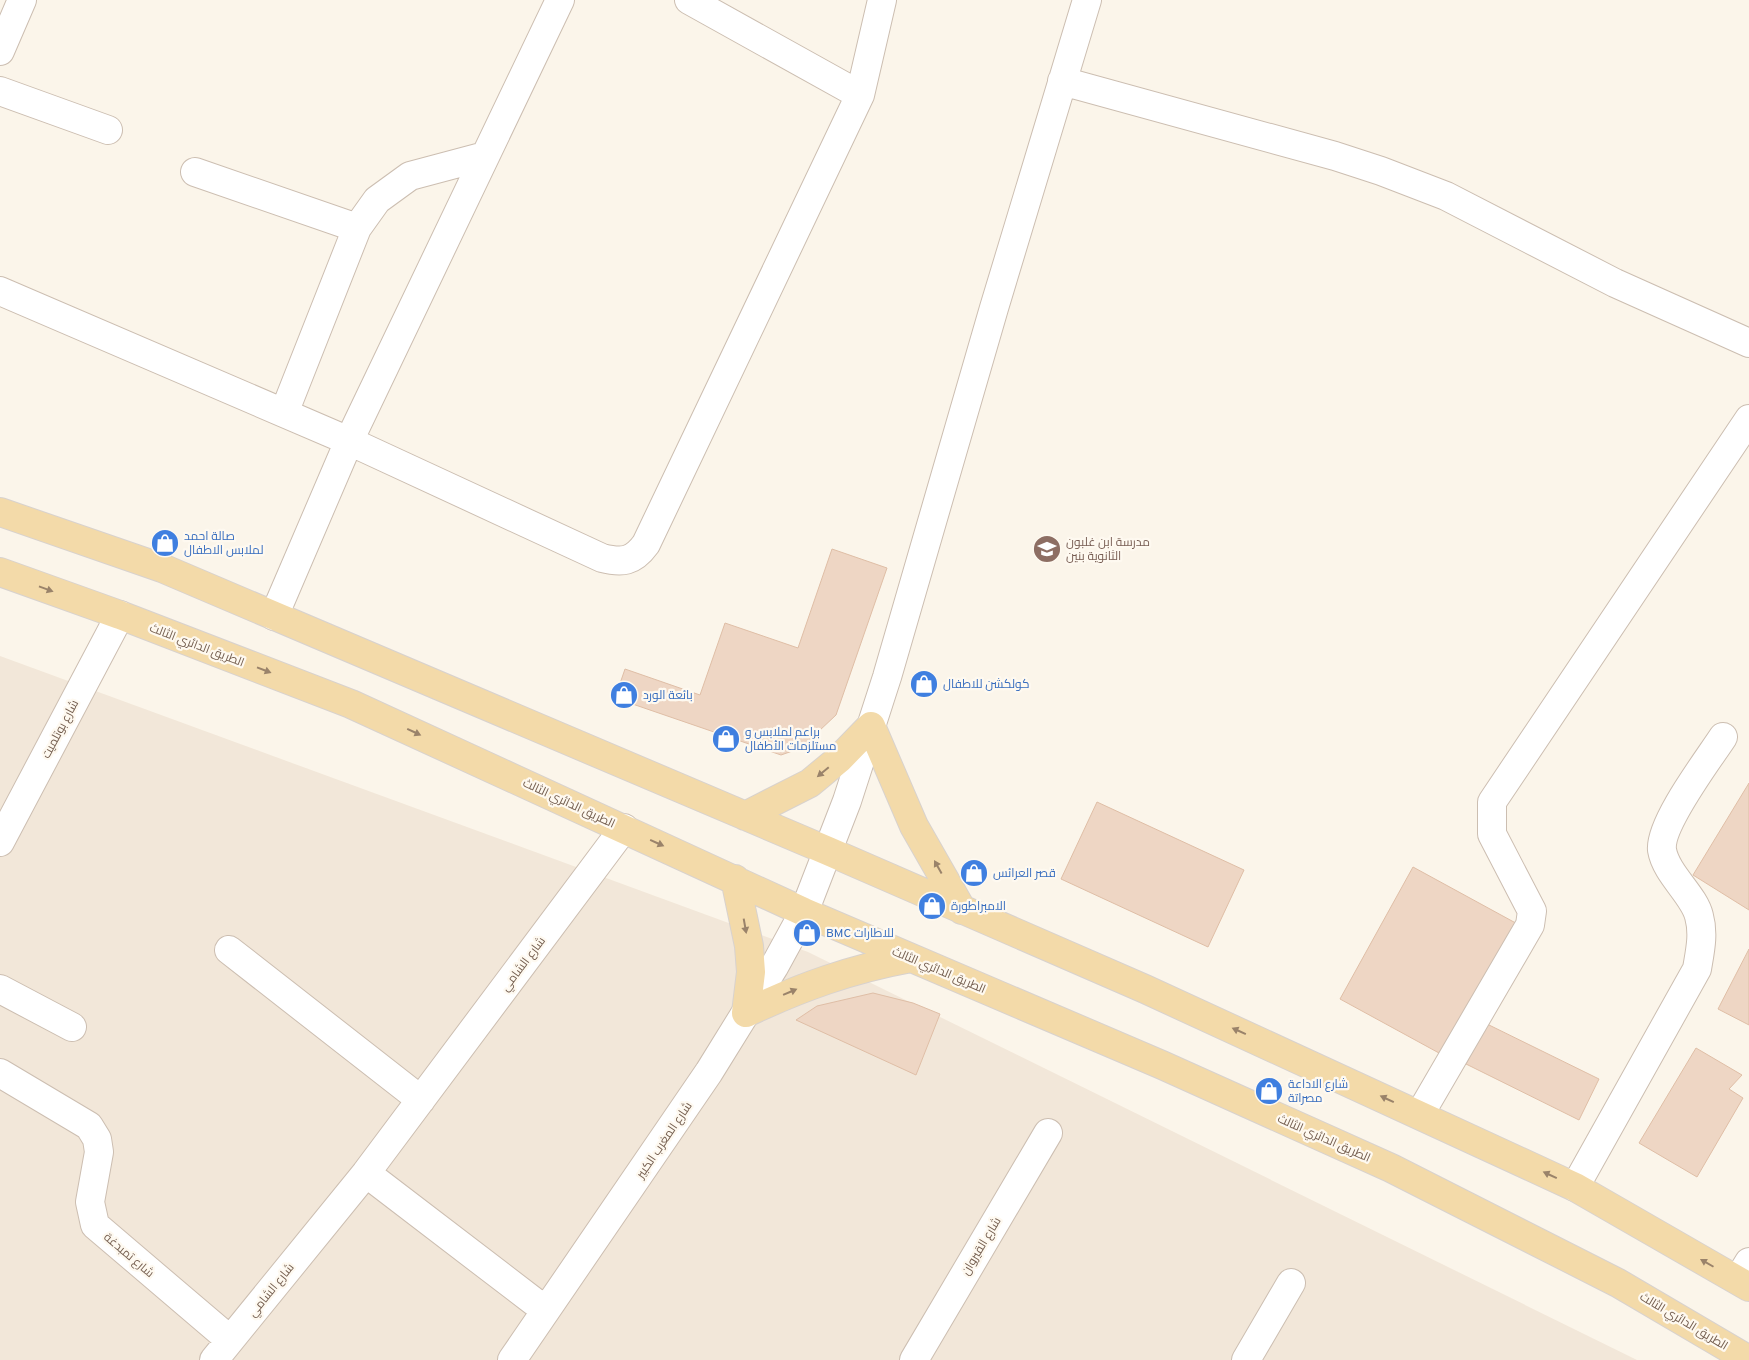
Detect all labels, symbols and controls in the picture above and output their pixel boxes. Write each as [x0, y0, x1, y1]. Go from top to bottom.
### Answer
shop icon: صالة احمد لملابس الاطفال [150, 528, 180, 558]
place label: صالة احمد لملابس الاطفال [184, 529, 264, 559]
school or university icon: مدرسة ابن غلبون الثانوية بنين [1032, 534, 1062, 564]
place label: مدرسة ابن غلبون الثانوية بنين [1066, 535, 1150, 565]
one-way arrow [39, 585, 54, 593]
street label: الطريق الدائري الثالث [147, 621, 246, 672]
one-way arrow [256, 667, 271, 674]
shop icon: كولكشن للاطفال [909, 669, 939, 699]
place label: كولكشن للاطفال [943, 677, 1029, 693]
shop icon: بائعة الورد [609, 680, 639, 710]
place label: بائعة الورد [643, 688, 693, 704]
street label: شارع بوتلميت [39, 697, 83, 762]
shop icon: براعم لملابس و مستلزمات الأطفال [711, 724, 741, 754]
place label: براعم لملابس و مستلزمات الأطفال [745, 725, 836, 755]
one-way arrow [407, 729, 421, 737]
one-way arrow [818, 766, 830, 778]
street label: الطريق الدائري الثالث [519, 776, 617, 833]
one-way arrow [650, 840, 664, 848]
shop icon: قصر العرائس [959, 858, 989, 888]
one-way arrow [934, 860, 942, 874]
place label: قصر العرائس [993, 866, 1056, 882]
shop icon: الامبراطورة [917, 891, 947, 921]
place label: الامبراطورة [951, 899, 1006, 915]
one-way arrow [742, 918, 750, 934]
shop icon: BMC للاطارات [792, 918, 822, 948]
place label: BMC للاطارات [826, 926, 894, 942]
street label: شارع الشامي [498, 934, 551, 996]
street label: الطريق الدائري الثالث [889, 944, 988, 999]
one-way arrow [783, 988, 797, 996]
one-way arrow [1232, 1027, 1246, 1035]
shop icon: شارع الاداعة مصراتة [1254, 1076, 1284, 1106]
place label: شارع الاداعة مصراتة [1288, 1077, 1348, 1107]
one-way arrow [1380, 1094, 1394, 1102]
street label: شارع المغرب الكبير [633, 1099, 696, 1183]
street label: الطريق الدائري الثالث [1274, 1111, 1373, 1167]
one-way arrow [1543, 1171, 1557, 1179]
street label: شارع القيروان [958, 1214, 1006, 1279]
street label: شارع تمبدغة [100, 1230, 157, 1282]
one-way arrow [1700, 1258, 1714, 1267]
street label: شارع الشامي [245, 1260, 299, 1321]
street label: الطريق الدائري الثالث [1636, 1289, 1731, 1355]

